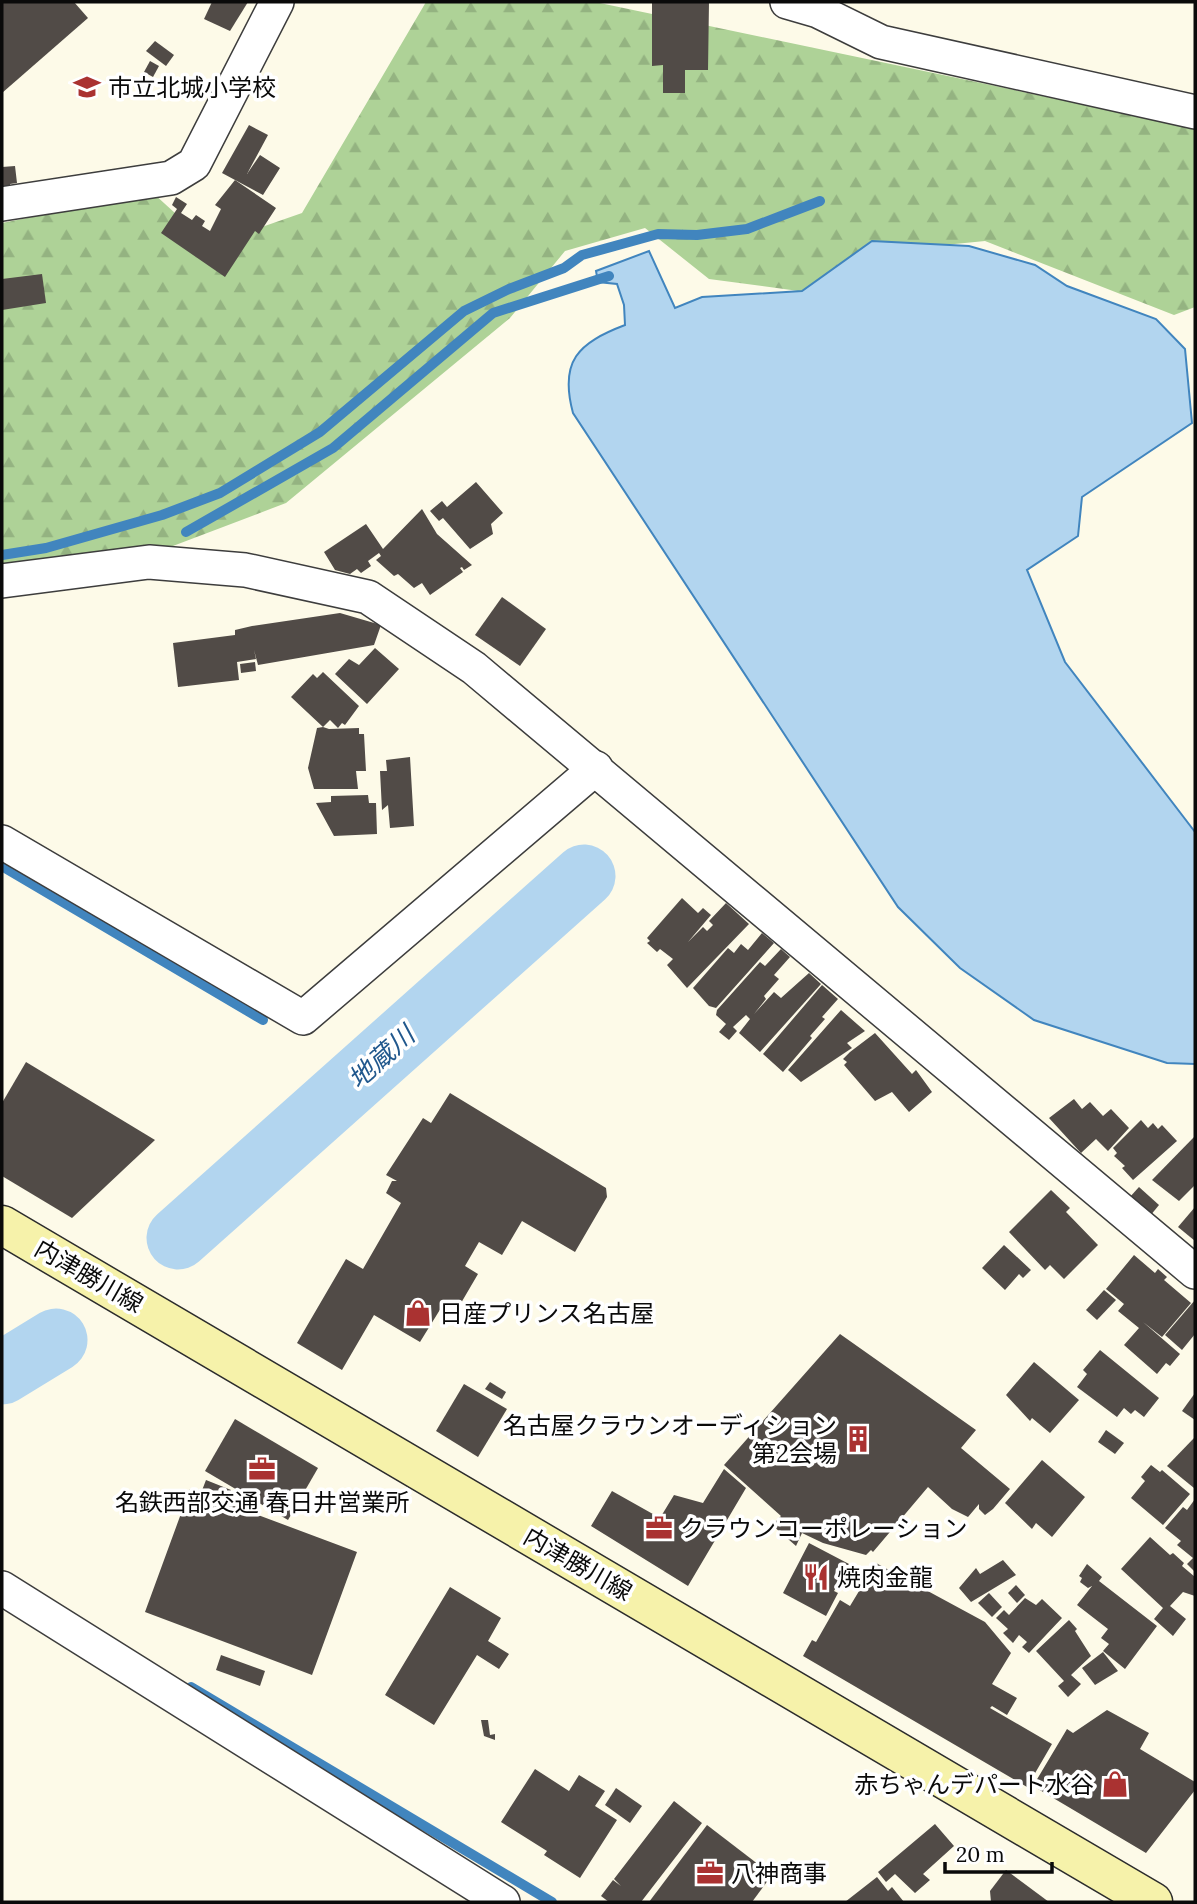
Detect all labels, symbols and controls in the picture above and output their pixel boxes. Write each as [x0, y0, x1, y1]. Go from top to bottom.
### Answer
school or university icon: 市立北城小学校 [72, 72, 102, 102]
place label: 市立北城小学校 [108, 72, 276, 103]
water label: 地蔵川 [341, 1017, 423, 1095]
street label: 内津勝川線 [29, 1233, 149, 1319]
shop icon: 日産プリンス名古屋 [403, 1298, 433, 1328]
place label: 日産プリンス名古屋 [439, 1298, 655, 1329]
place label: 名古屋クラウンオーディション 第2会場 [503, 1410, 837, 1469]
building icon: 名古屋クラウンオーディション 第2会場 [843, 1424, 873, 1454]
office icon: 名鉄西部交通 春日井営業所 [247, 1454, 277, 1484]
place label: 名鉄西部交通 春日井営業所 [115, 1487, 409, 1518]
office icon: クラウンコーポレーション [644, 1513, 674, 1543]
place label: クラウンコーポレーション [680, 1513, 968, 1544]
street label: 内津勝川線 [518, 1521, 638, 1607]
restaurant icon: 焼肉金龍 [801, 1562, 831, 1592]
place label: 焼肉金龍 [837, 1562, 933, 1593]
place label: 赤ちゃんデパート水谷 [854, 1769, 1094, 1800]
shop icon: 赤ちゃんデパート水谷 [1100, 1769, 1130, 1799]
scale bar [945, 1830, 1052, 1874]
text: 20 m [956, 1841, 1005, 1868]
office icon: 八神商事 [695, 1858, 725, 1888]
place label: 八神商事 [731, 1858, 827, 1889]

